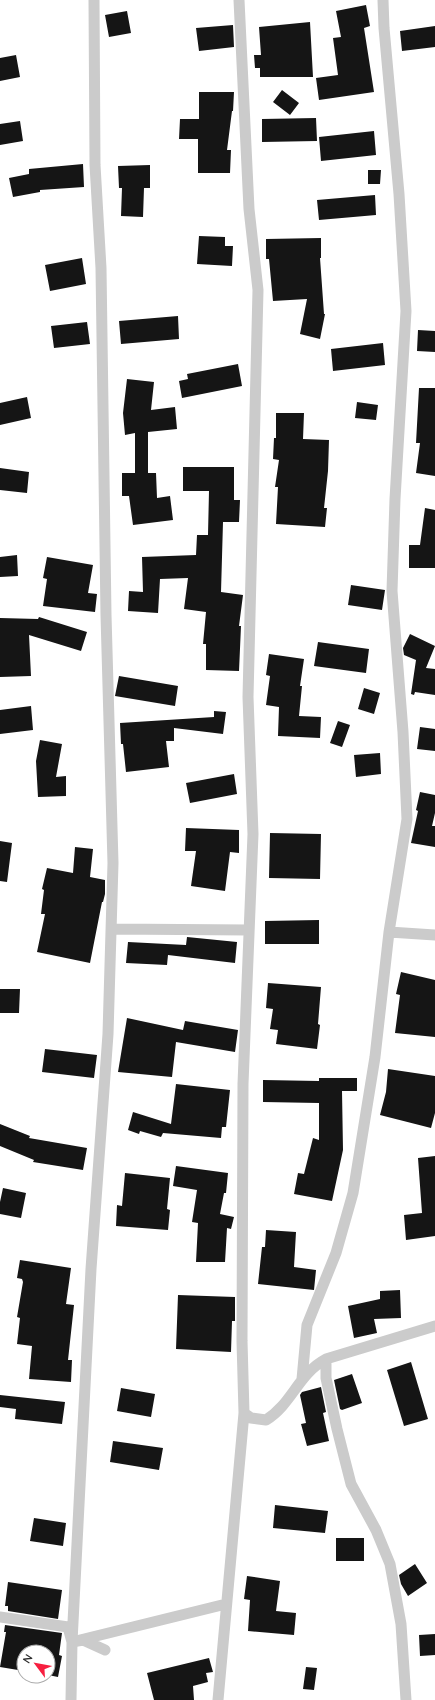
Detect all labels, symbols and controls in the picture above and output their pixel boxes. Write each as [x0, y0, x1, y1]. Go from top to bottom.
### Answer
north arrow [16, 1644, 56, 1684]
text: N [19, 1652, 36, 1666]

